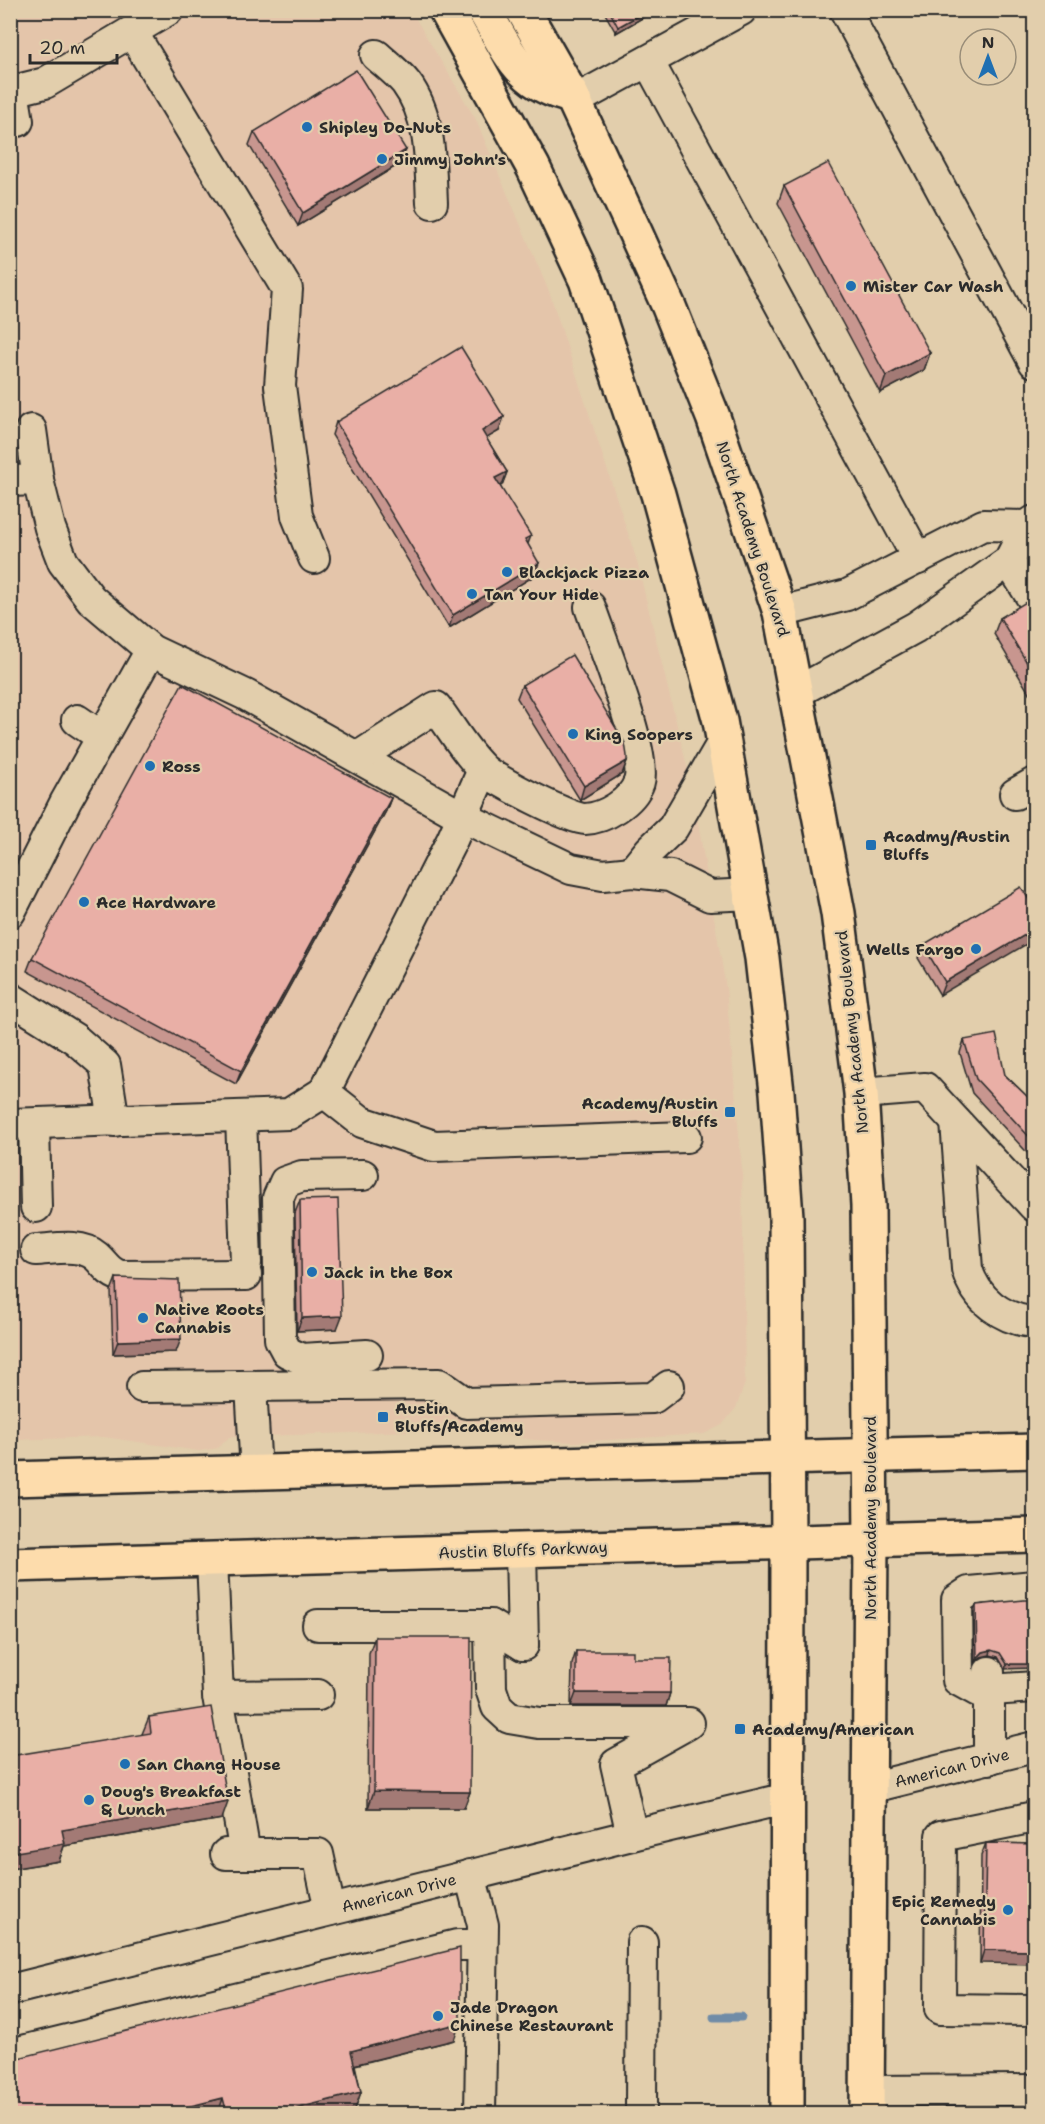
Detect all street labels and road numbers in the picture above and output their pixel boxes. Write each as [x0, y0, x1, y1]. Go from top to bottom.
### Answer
street label: North Academy Boulevard [711, 439, 795, 639]
street label: North Academy Boulevard [831, 929, 873, 1135]
street label: North Academy Boulevard [860, 1416, 881, 1620]
street label: Austin Bluffs Parkway [438, 1537, 608, 1563]
street label: American Drive [892, 1744, 1012, 1792]
street label: American Drive [339, 1869, 459, 1917]

